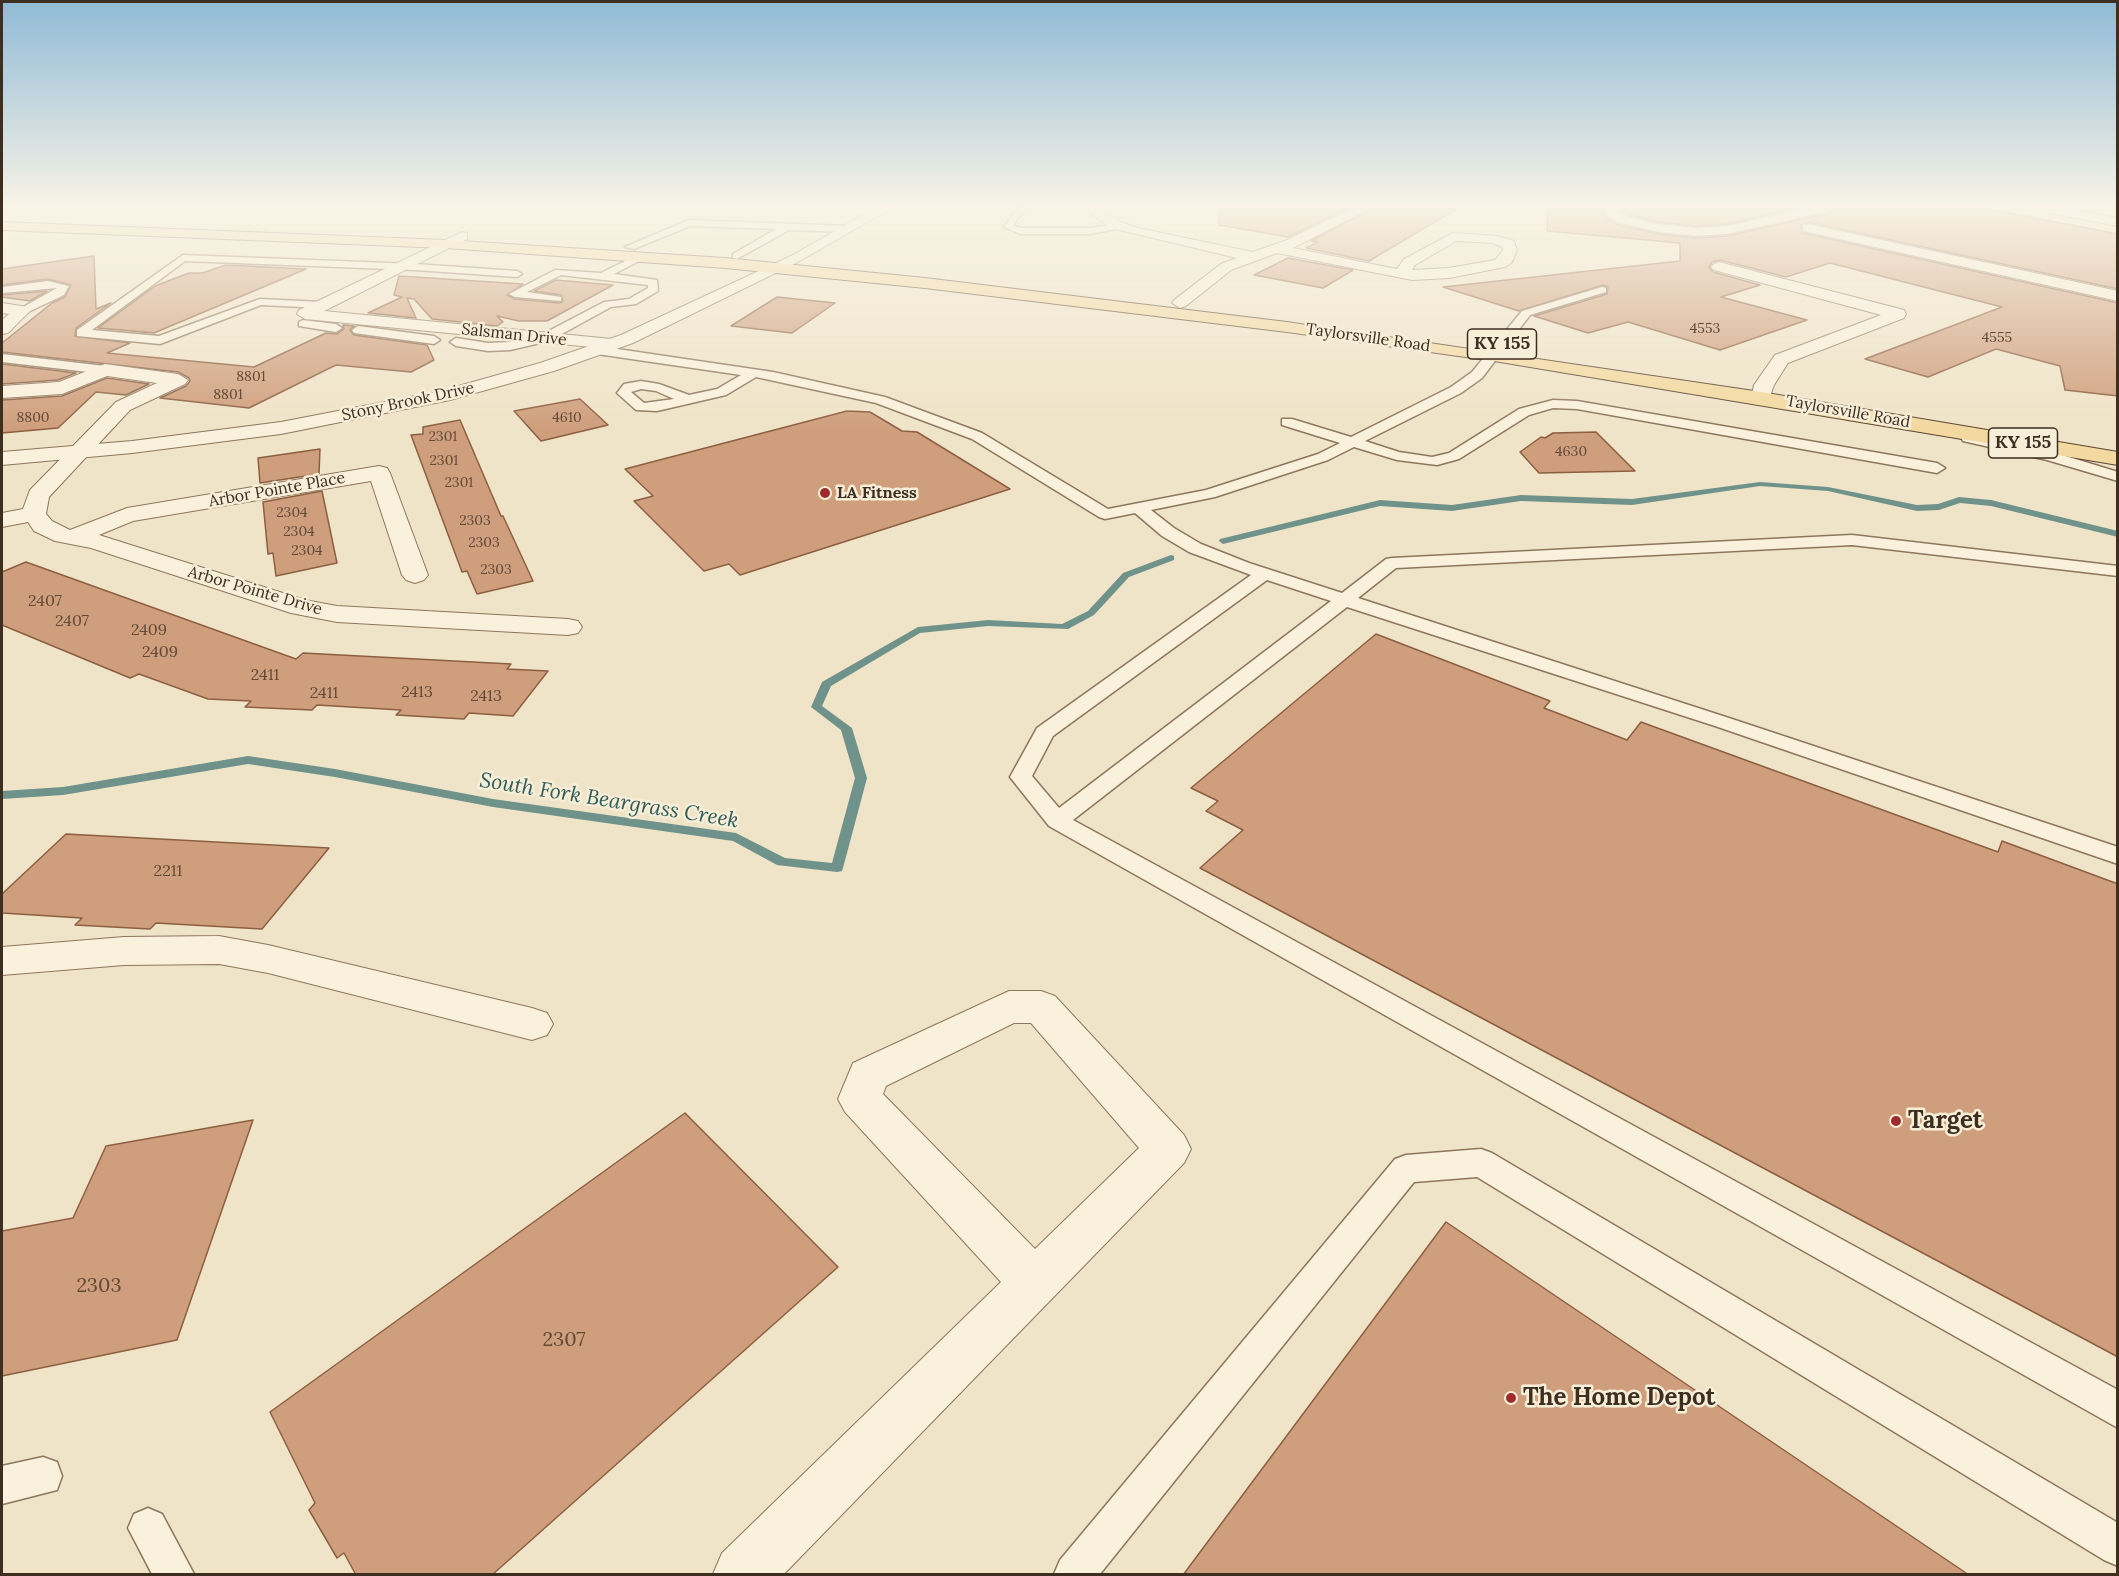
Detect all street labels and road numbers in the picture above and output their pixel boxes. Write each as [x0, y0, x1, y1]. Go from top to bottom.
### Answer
street label: Salsman Drive [460, 320, 568, 350]
street label: Taylorsville Road [1304, 320, 1432, 356]
road number: KY 155 [1468, 329, 1537, 359]
street label: Stony Brook Drive [340, 379, 476, 425]
street label: Taylorsville Road [1784, 392, 1912, 432]
road number: KY 155 [1988, 428, 2058, 458]
street label: Arbor Pointe Place [207, 469, 347, 511]
street label: Arbor Pointe Drive [186, 563, 324, 619]

